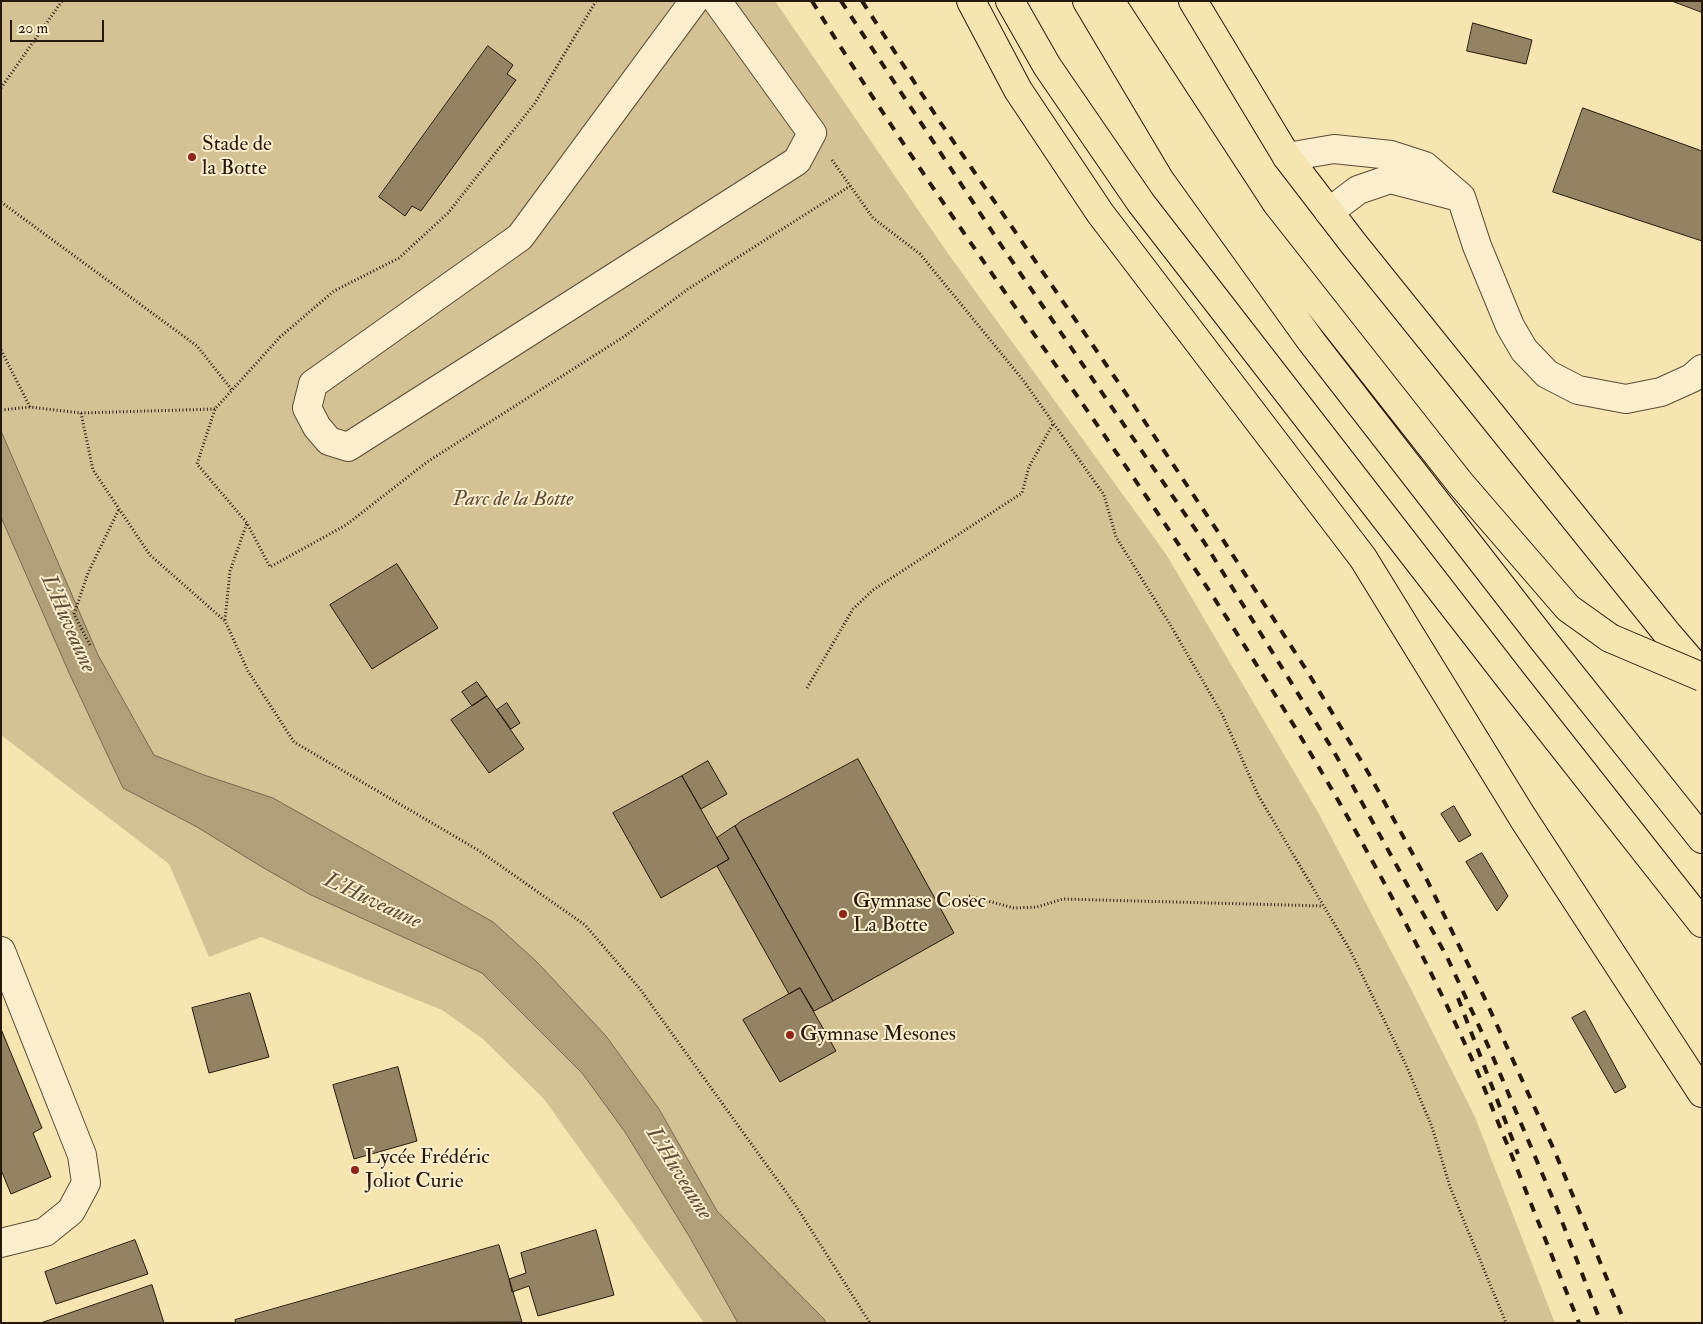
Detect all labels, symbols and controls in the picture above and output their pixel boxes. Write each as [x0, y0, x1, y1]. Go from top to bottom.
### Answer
scale bar [12, 10, 106, 42]
text: 20 m [18, 19, 48, 38]
place label: Stade de la Botte [202, 132, 272, 182]
marker: Stade de la Botte [186, 151, 198, 163]
park label: Parc de la Botte [453, 487, 573, 513]
water label: L'Huveaune [34, 571, 100, 677]
water label: L'Huveaune [319, 868, 425, 936]
place label: Gymnase Cosec La Botte [853, 889, 986, 939]
marker: Gymnase Cosec La Botte [837, 908, 849, 920]
place label: Gymnase Mesones [800, 1022, 956, 1048]
marker: Gymnase Mesones [784, 1029, 796, 1041]
water label: L'Huveaune [639, 1123, 717, 1225]
place label: Lycée Frédéric Joliot Curie [365, 1145, 490, 1195]
marker: Lycée Frédéric Joliot Curie [349, 1164, 361, 1176]

